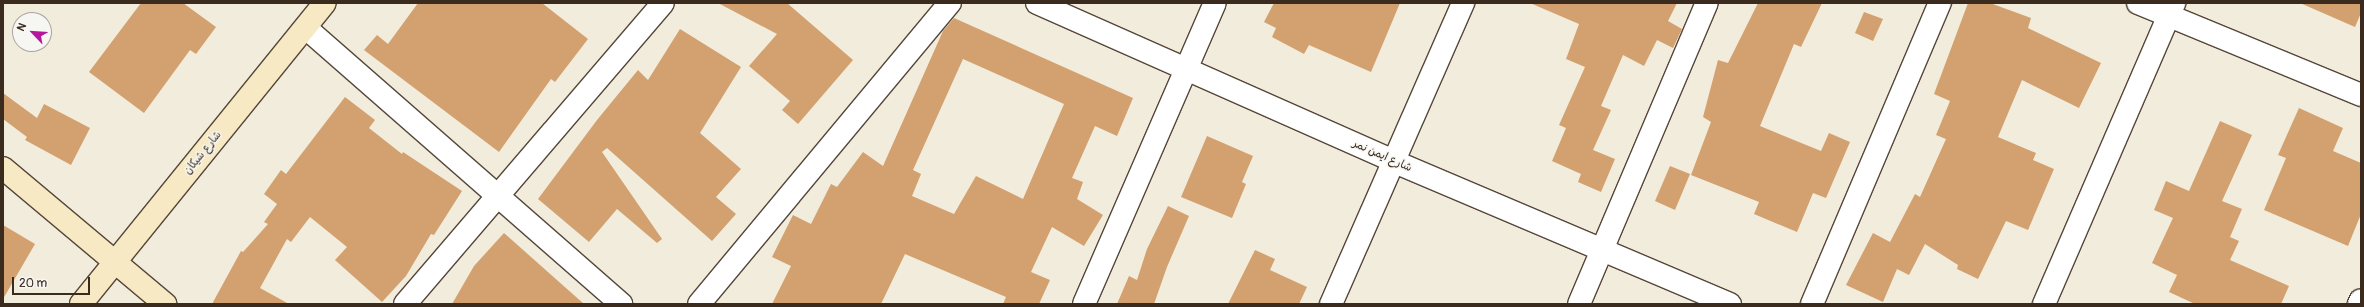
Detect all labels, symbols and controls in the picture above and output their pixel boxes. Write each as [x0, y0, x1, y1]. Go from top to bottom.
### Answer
north arrow [12, 12, 52, 52]
text: N [14, 21, 29, 33]
street label: شارع شيكان [181, 129, 225, 177]
street label: شارع ايمن نمر [1350, 137, 1414, 175]
scale bar [14, 269, 92, 295]
text: 20 m [19, 276, 47, 291]

